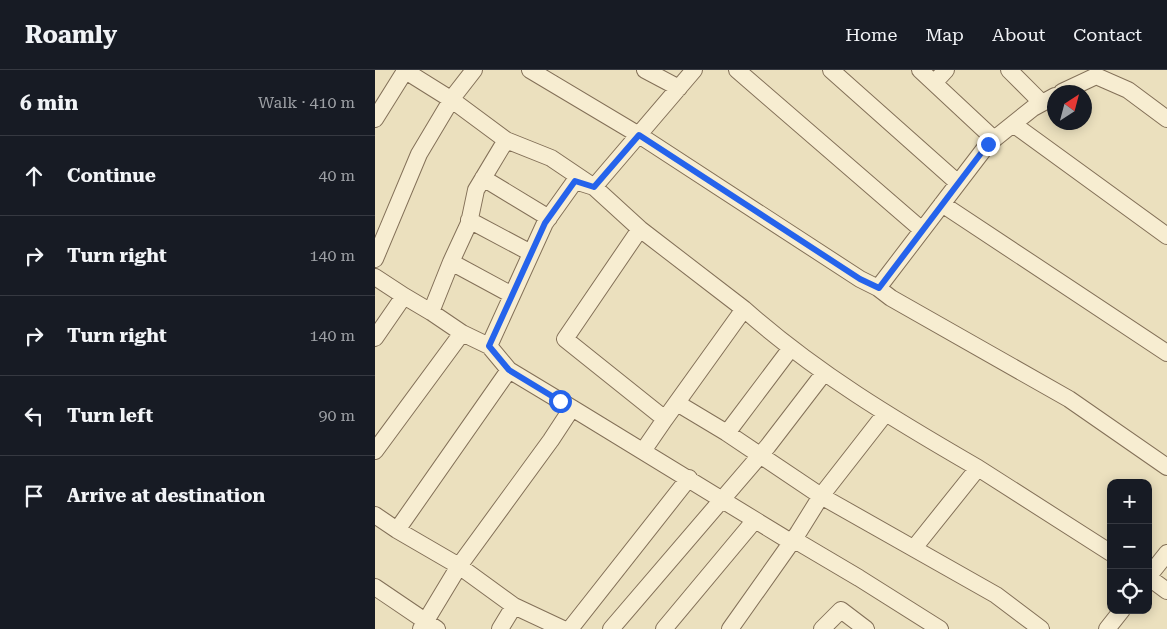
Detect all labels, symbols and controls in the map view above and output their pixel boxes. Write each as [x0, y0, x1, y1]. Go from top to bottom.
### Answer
text: Roamly [25, 21, 117, 49]
text: Home [845, 24, 897, 45]
text: Map [925, 24, 964, 45]
text: About [992, 24, 1045, 45]
text: Contact [1073, 24, 1142, 45]
north arrow [1047, 85, 1092, 130]
text: 6 min [20, 91, 78, 115]
text: Walk · 410 m [258, 93, 355, 112]
route end [977, 133, 1000, 156]
icon: ahead [20, 162, 48, 190]
text: Continue [67, 164, 156, 187]
text: 40 m [318, 166, 355, 185]
icon: right [20, 242, 48, 270]
text: Turn right [67, 244, 167, 267]
text: 140 m [309, 246, 355, 265]
icon: right [20, 322, 48, 350]
text: Turn right [67, 324, 167, 347]
text: 140 m [309, 326, 355, 345]
route start [549, 390, 572, 413]
icon: left [20, 402, 48, 430]
text: Turn left [67, 404, 153, 427]
text: 90 m [318, 406, 355, 425]
map controls [1107, 479, 1152, 614]
button: + [1107, 479, 1152, 524]
icon: arrive [20, 482, 48, 510]
text: Arrive at destination [67, 484, 265, 507]
button: − [1107, 524, 1152, 569]
button: locate [1107, 569, 1152, 614]

